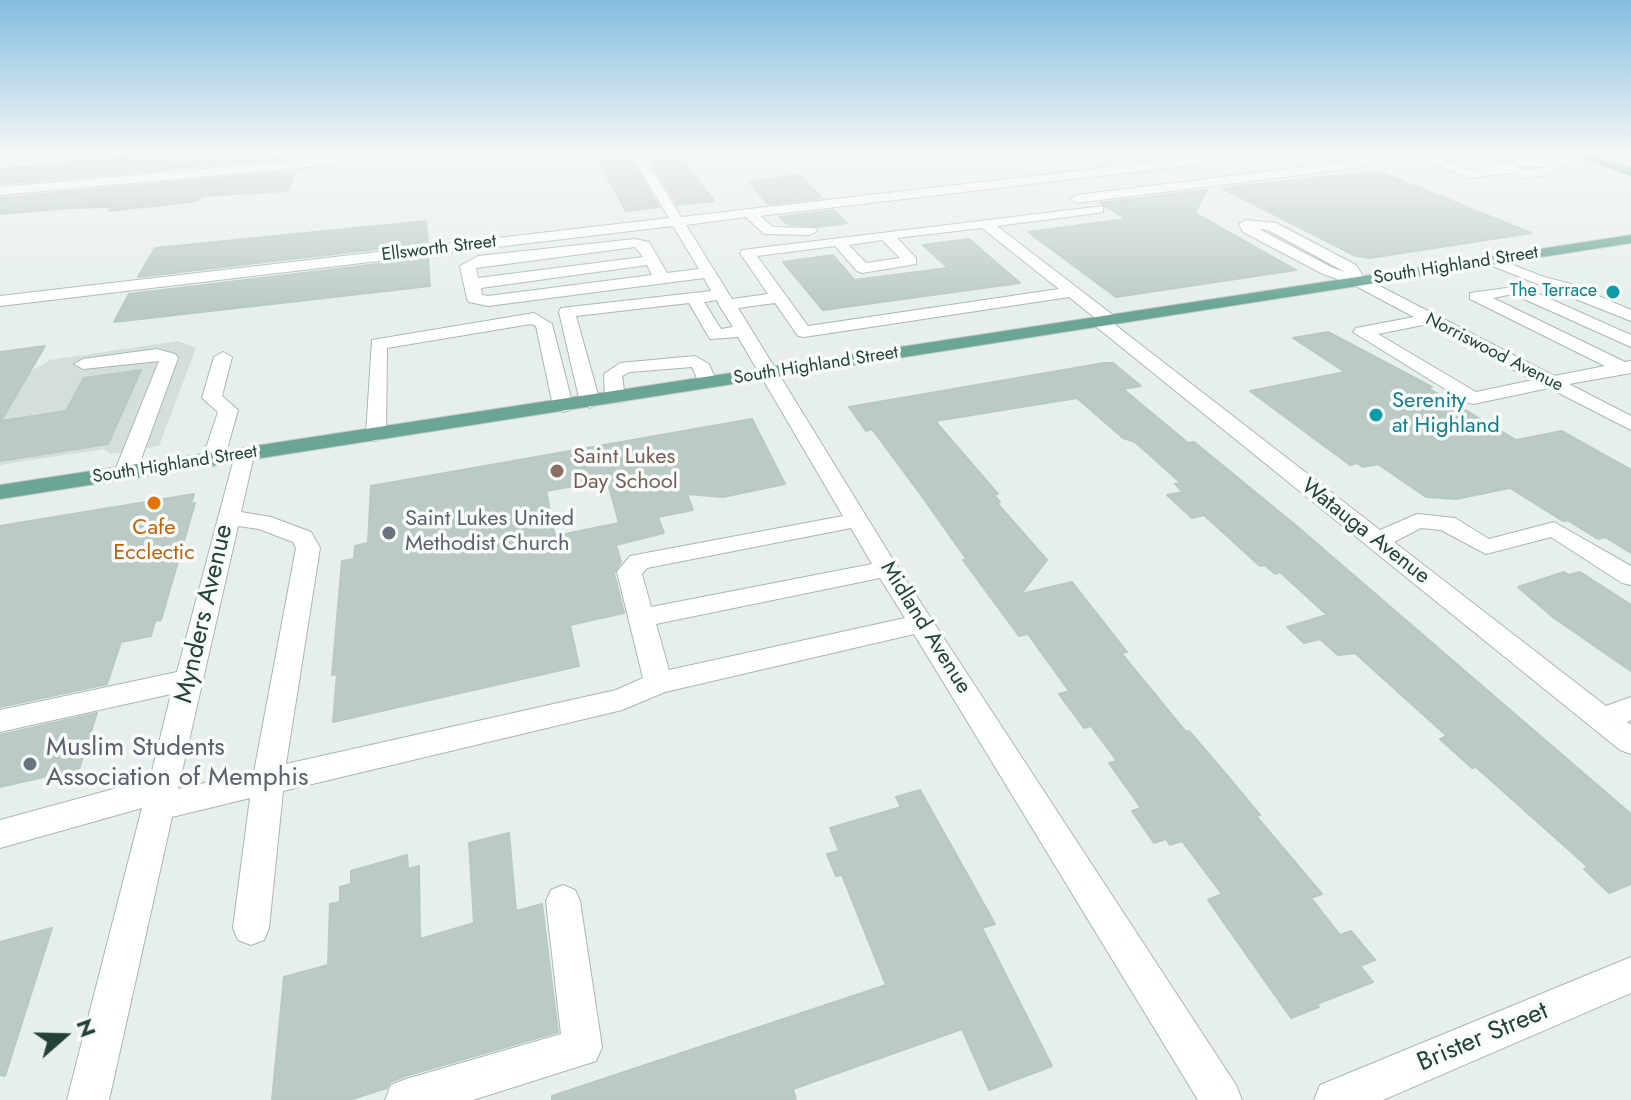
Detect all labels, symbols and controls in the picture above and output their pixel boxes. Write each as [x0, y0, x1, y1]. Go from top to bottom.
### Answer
street label: Ellsworth Street [380, 231, 498, 267]
street label: South Highland Street [1372, 242, 1540, 290]
place label: The Terrace [1510, 281, 1597, 303]
marker: The Terrace [1604, 283, 1622, 301]
street label: Norriswood Avenue [1422, 309, 1566, 397]
street label: South Highland Street [732, 342, 900, 390]
place label: Serenity at Highland [1392, 389, 1500, 440]
marker: Serenity at Highland [1367, 406, 1385, 424]
street label: South Highland Street [91, 441, 259, 489]
place label: Saint Lukes Day School [573, 445, 678, 496]
marker: Saint Lukes Day School [548, 462, 566, 480]
street label: Watauga Avenue [1295, 474, 1435, 590]
marker: Cafe Ecclectic [145, 494, 163, 512]
place label: Saint Lukes United Methodist Church [405, 507, 574, 558]
place label: Cafe Ecclectic [113, 516, 195, 568]
street label: Mynders Avenue [169, 522, 241, 706]
marker: Saint Lukes United Methodist Church [380, 524, 398, 542]
street label: Midland Avenue [874, 557, 976, 699]
place label: Muslim Students Association of Memphis [46, 733, 309, 794]
marker: Muslim Students Association of Memphis [21, 755, 39, 773]
north arrow [24, 996, 104, 1076]
street label: Brister Street [1413, 996, 1553, 1080]
text: N [69, 1014, 105, 1041]

